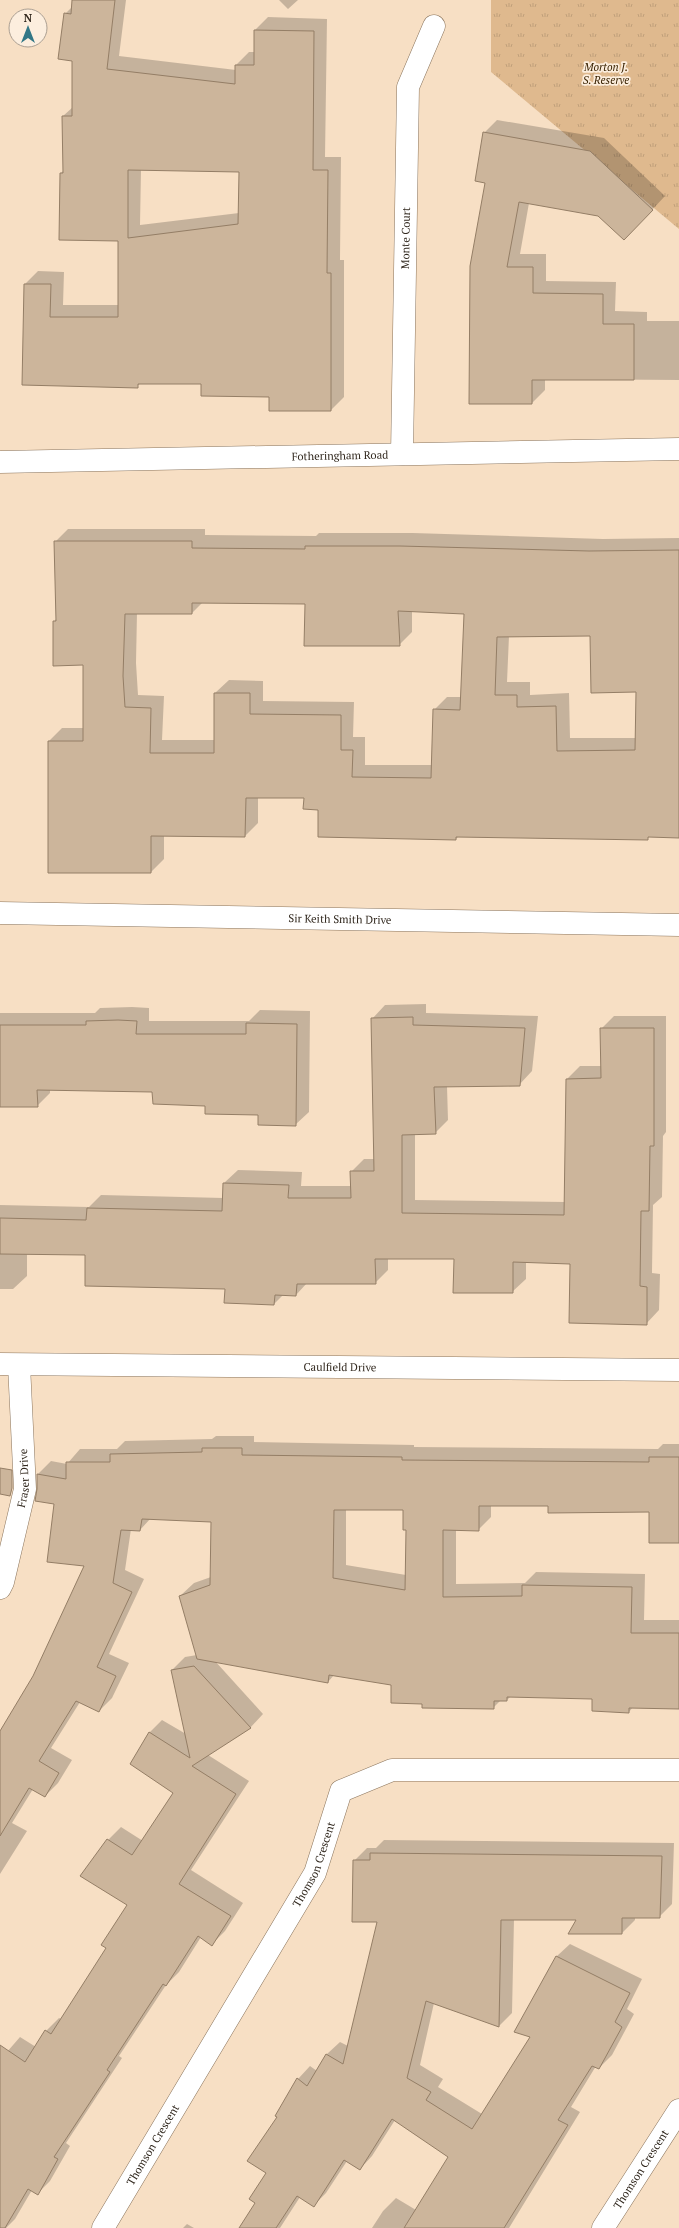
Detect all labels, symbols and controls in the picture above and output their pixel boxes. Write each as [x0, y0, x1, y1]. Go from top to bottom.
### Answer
north arrow [8, 8, 48, 48]
text: N [24, 11, 33, 25]
park label: Morton J. S. Reserve [583, 60, 629, 87]
street label: Monte Court [398, 207, 413, 269]
street label: Fotheringham Road [291, 448, 388, 463]
street label: Sir Keith Smith Drive [288, 911, 392, 927]
street label: Caulfield Drive [304, 1360, 377, 1374]
street label: Fraser Drive [14, 1448, 32, 1509]
street label: Thomson Crescent [289, 1820, 338, 1910]
street label: Thomson Crescent [123, 2102, 182, 2188]
street label: Thomson Crescent [610, 2127, 672, 2212]

